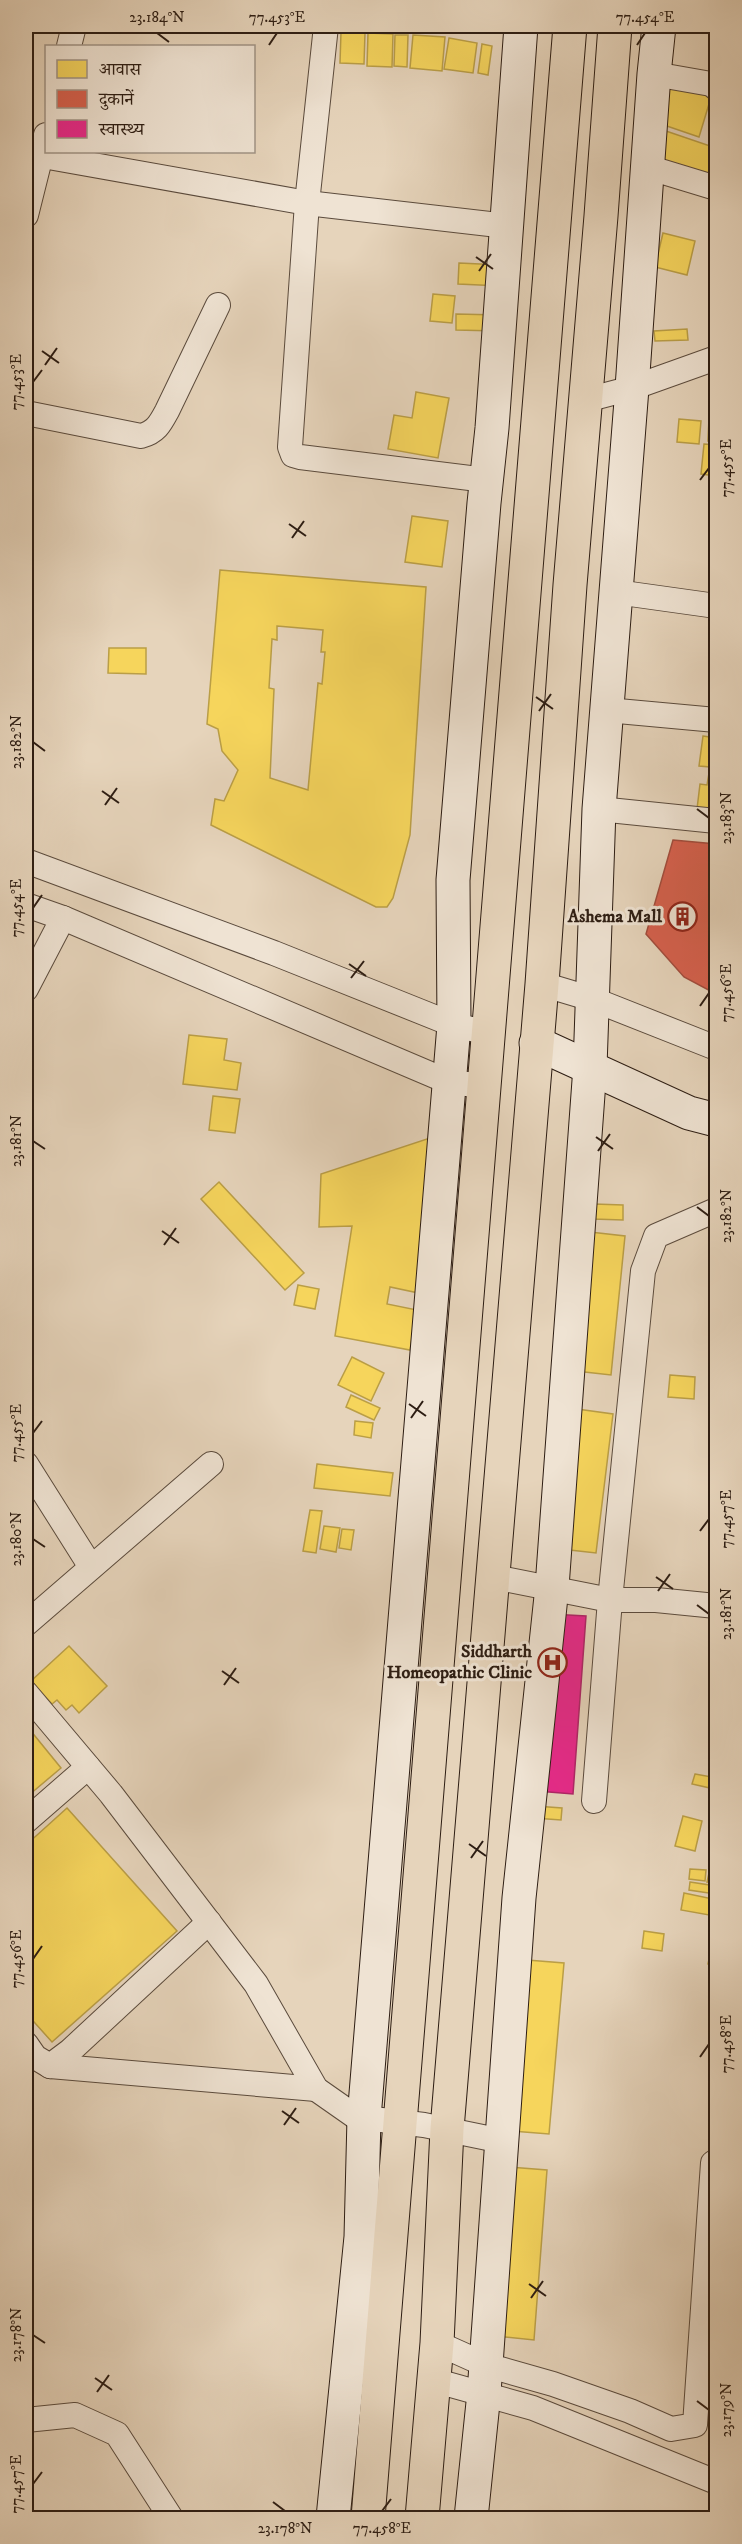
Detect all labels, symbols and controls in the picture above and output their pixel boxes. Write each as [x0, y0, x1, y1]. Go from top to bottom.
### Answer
text: 23.184°N [129, 8, 185, 27]
text: 77.453°E [249, 8, 306, 27]
text: 77.454°E [616, 8, 675, 27]
legend [45, 45, 255, 153]
text: आवास [99, 59, 142, 81]
text: दुकानें [98, 89, 135, 111]
text: स्वास्थ्य [98, 119, 145, 141]
text: 77.453°E [7, 353, 26, 410]
text: 77.455°E [717, 438, 736, 497]
text: 23.182°N [7, 715, 26, 769]
text: 23.183°N [717, 792, 736, 844]
text: 77.454°E [7, 878, 26, 937]
building icon: Ashema Mall [667, 901, 699, 933]
place label: Ashema Mall [567, 906, 663, 928]
text: 77.456°E [717, 963, 736, 1022]
text: 23.181°N [7, 1115, 26, 1167]
text: 23.182°N [717, 1189, 736, 1243]
text: 77.455°E [7, 1403, 26, 1462]
text: 77.457°E [717, 1489, 736, 1548]
text: 23.180°N [7, 1512, 26, 1566]
text: 23.181°N [717, 1588, 736, 1640]
place label: Siddharth Homeopathic Clinic [387, 1641, 533, 1684]
hospital icon: Siddharth Homeopathic Clinic [537, 1646, 569, 1678]
text: 77.456°E [7, 1929, 26, 1988]
text: 77.458°E [717, 2014, 736, 2073]
text: 23.178°N [7, 2308, 26, 2362]
text: 23.179°N [717, 2383, 736, 2437]
text: 77.457°E [7, 2454, 26, 2513]
text: 23.178°N [258, 2519, 312, 2538]
text: 77.458°E [353, 2519, 412, 2538]

